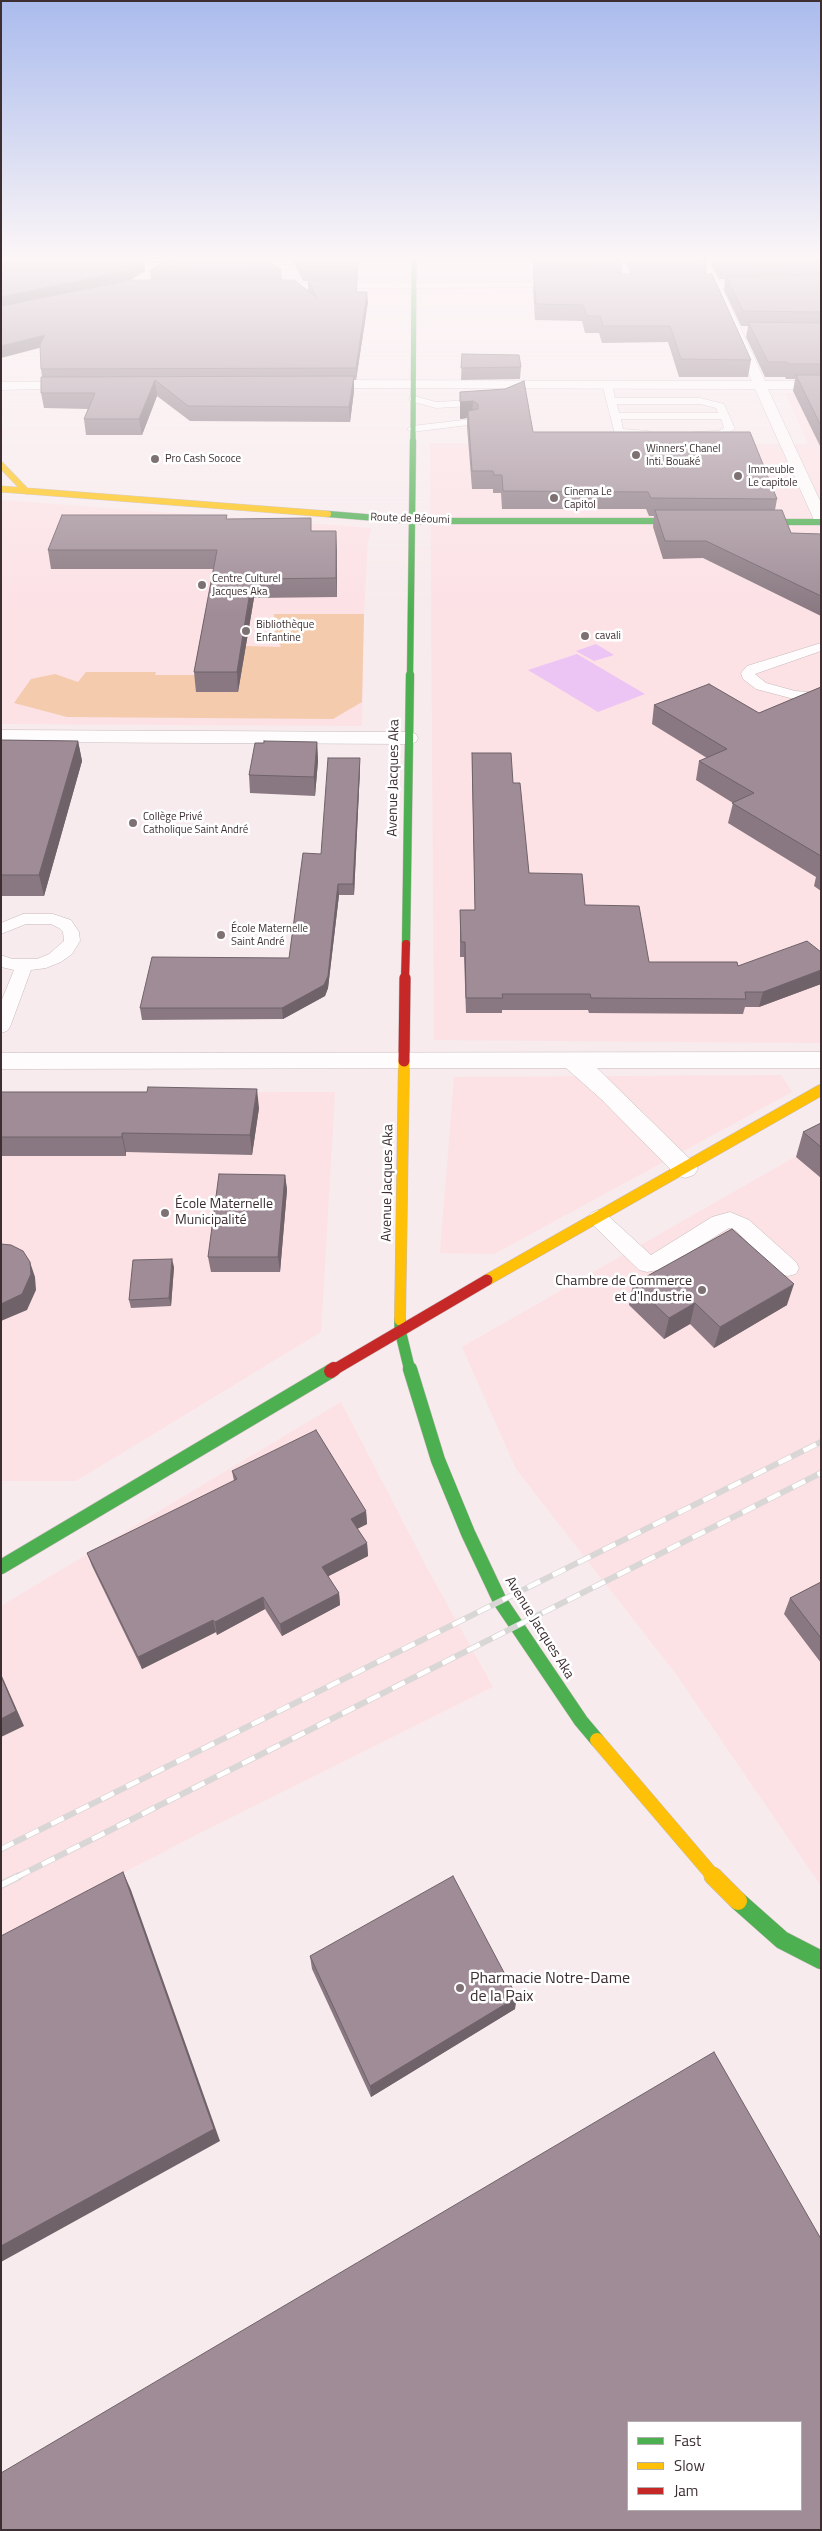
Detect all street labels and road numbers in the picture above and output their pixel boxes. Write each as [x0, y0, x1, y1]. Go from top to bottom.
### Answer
street label: Route de Béoumi [370, 511, 450, 527]
street label: Avenue Jacques Aka [385, 719, 403, 837]
street label: Avenue Jacques Aka [379, 1124, 397, 1242]
street label: Avenue Jacques Aka [501, 1574, 577, 1682]

